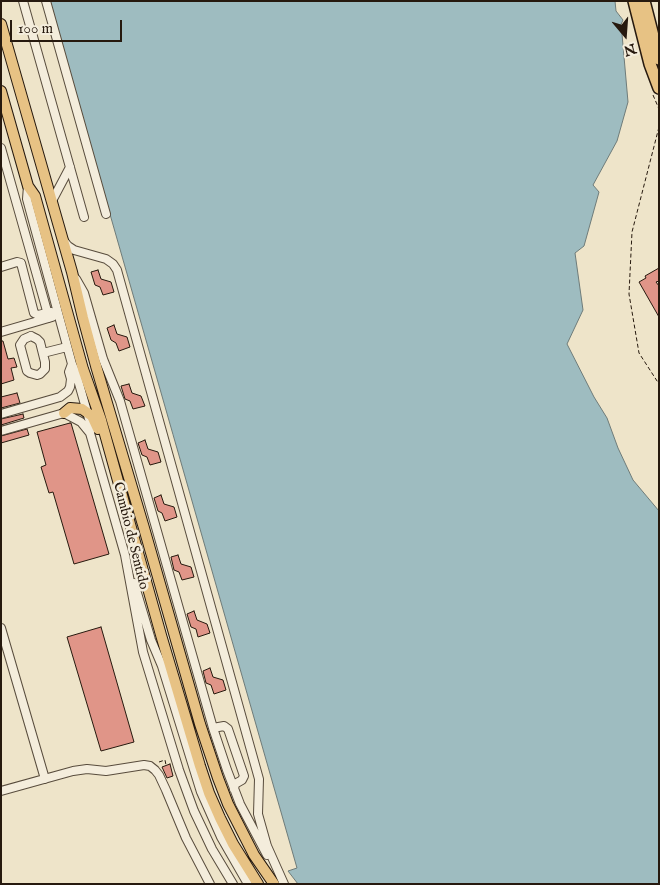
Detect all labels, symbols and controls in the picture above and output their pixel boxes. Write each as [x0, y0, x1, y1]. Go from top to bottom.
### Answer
scale bar [12, 10, 125, 42]
north arrow [600, 10, 650, 60]
text: 100 m [18, 19, 53, 38]
text: N [621, 39, 638, 60]
street label: Cambio de Sentido [109, 481, 151, 591]

